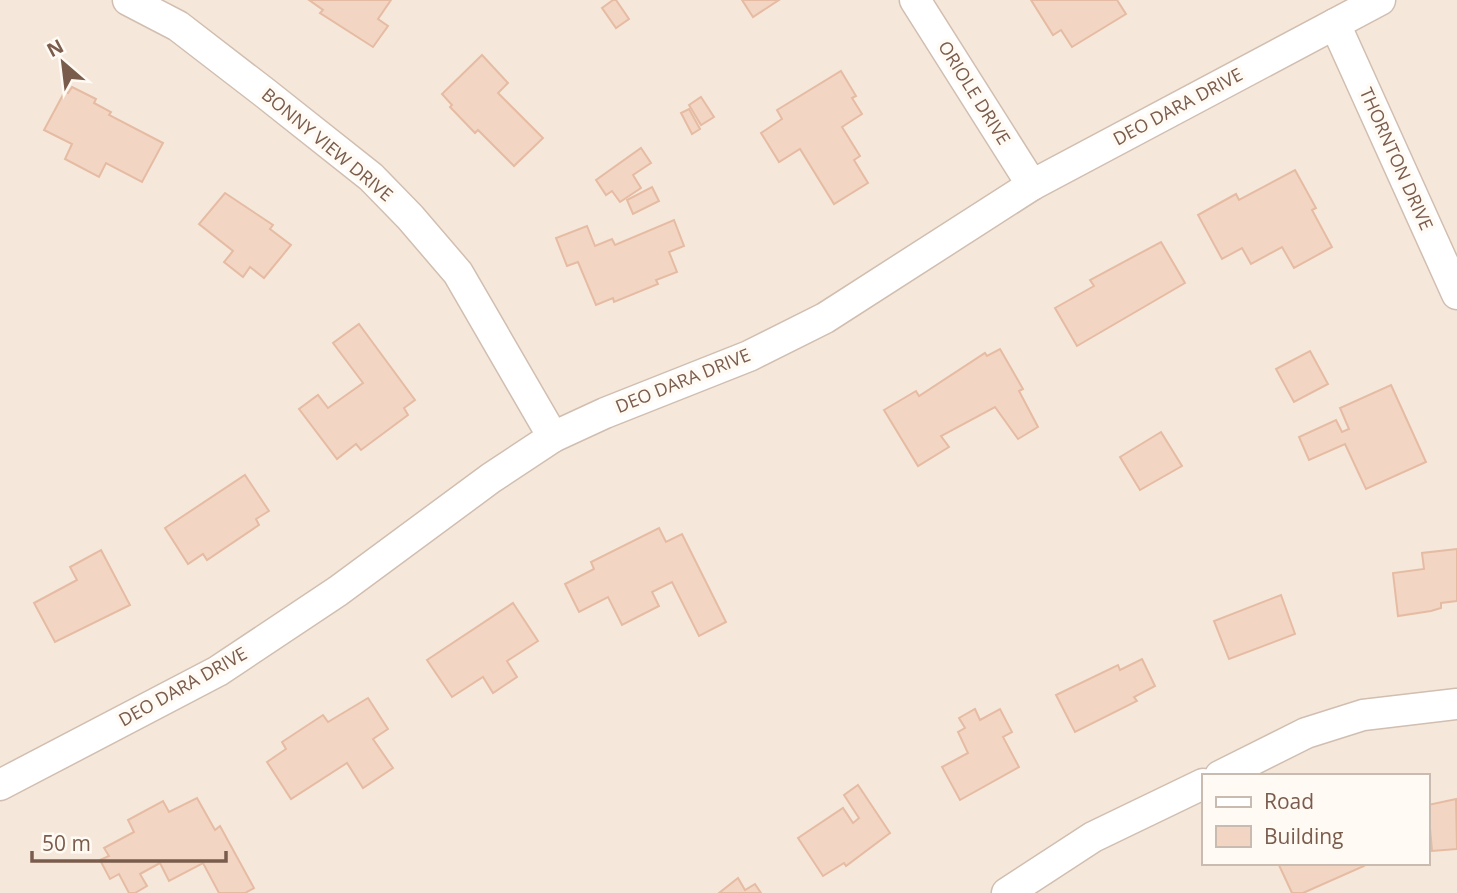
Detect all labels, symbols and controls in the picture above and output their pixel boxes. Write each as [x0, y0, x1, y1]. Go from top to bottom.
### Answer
north arrow [28, 28, 98, 98]
text: N [42, 33, 68, 63]
street label: ORIOLE DRIVE [933, 36, 1016, 149]
street label: DEO DARA DRIVE [1109, 62, 1246, 150]
street label: BONNY VIEW DRIVE [257, 82, 398, 206]
street label: THORNTON DRIVE [1355, 83, 1439, 234]
street label: DEO DARA DRIVE [612, 342, 754, 418]
street label: DEO DARA DRIVE [114, 641, 251, 731]
legend [1202, 774, 1429, 865]
text: Road [1264, 787, 1314, 815]
scale bar [32, 820, 226, 864]
text: Building [1264, 822, 1343, 850]
text: 50 m [42, 829, 91, 857]

